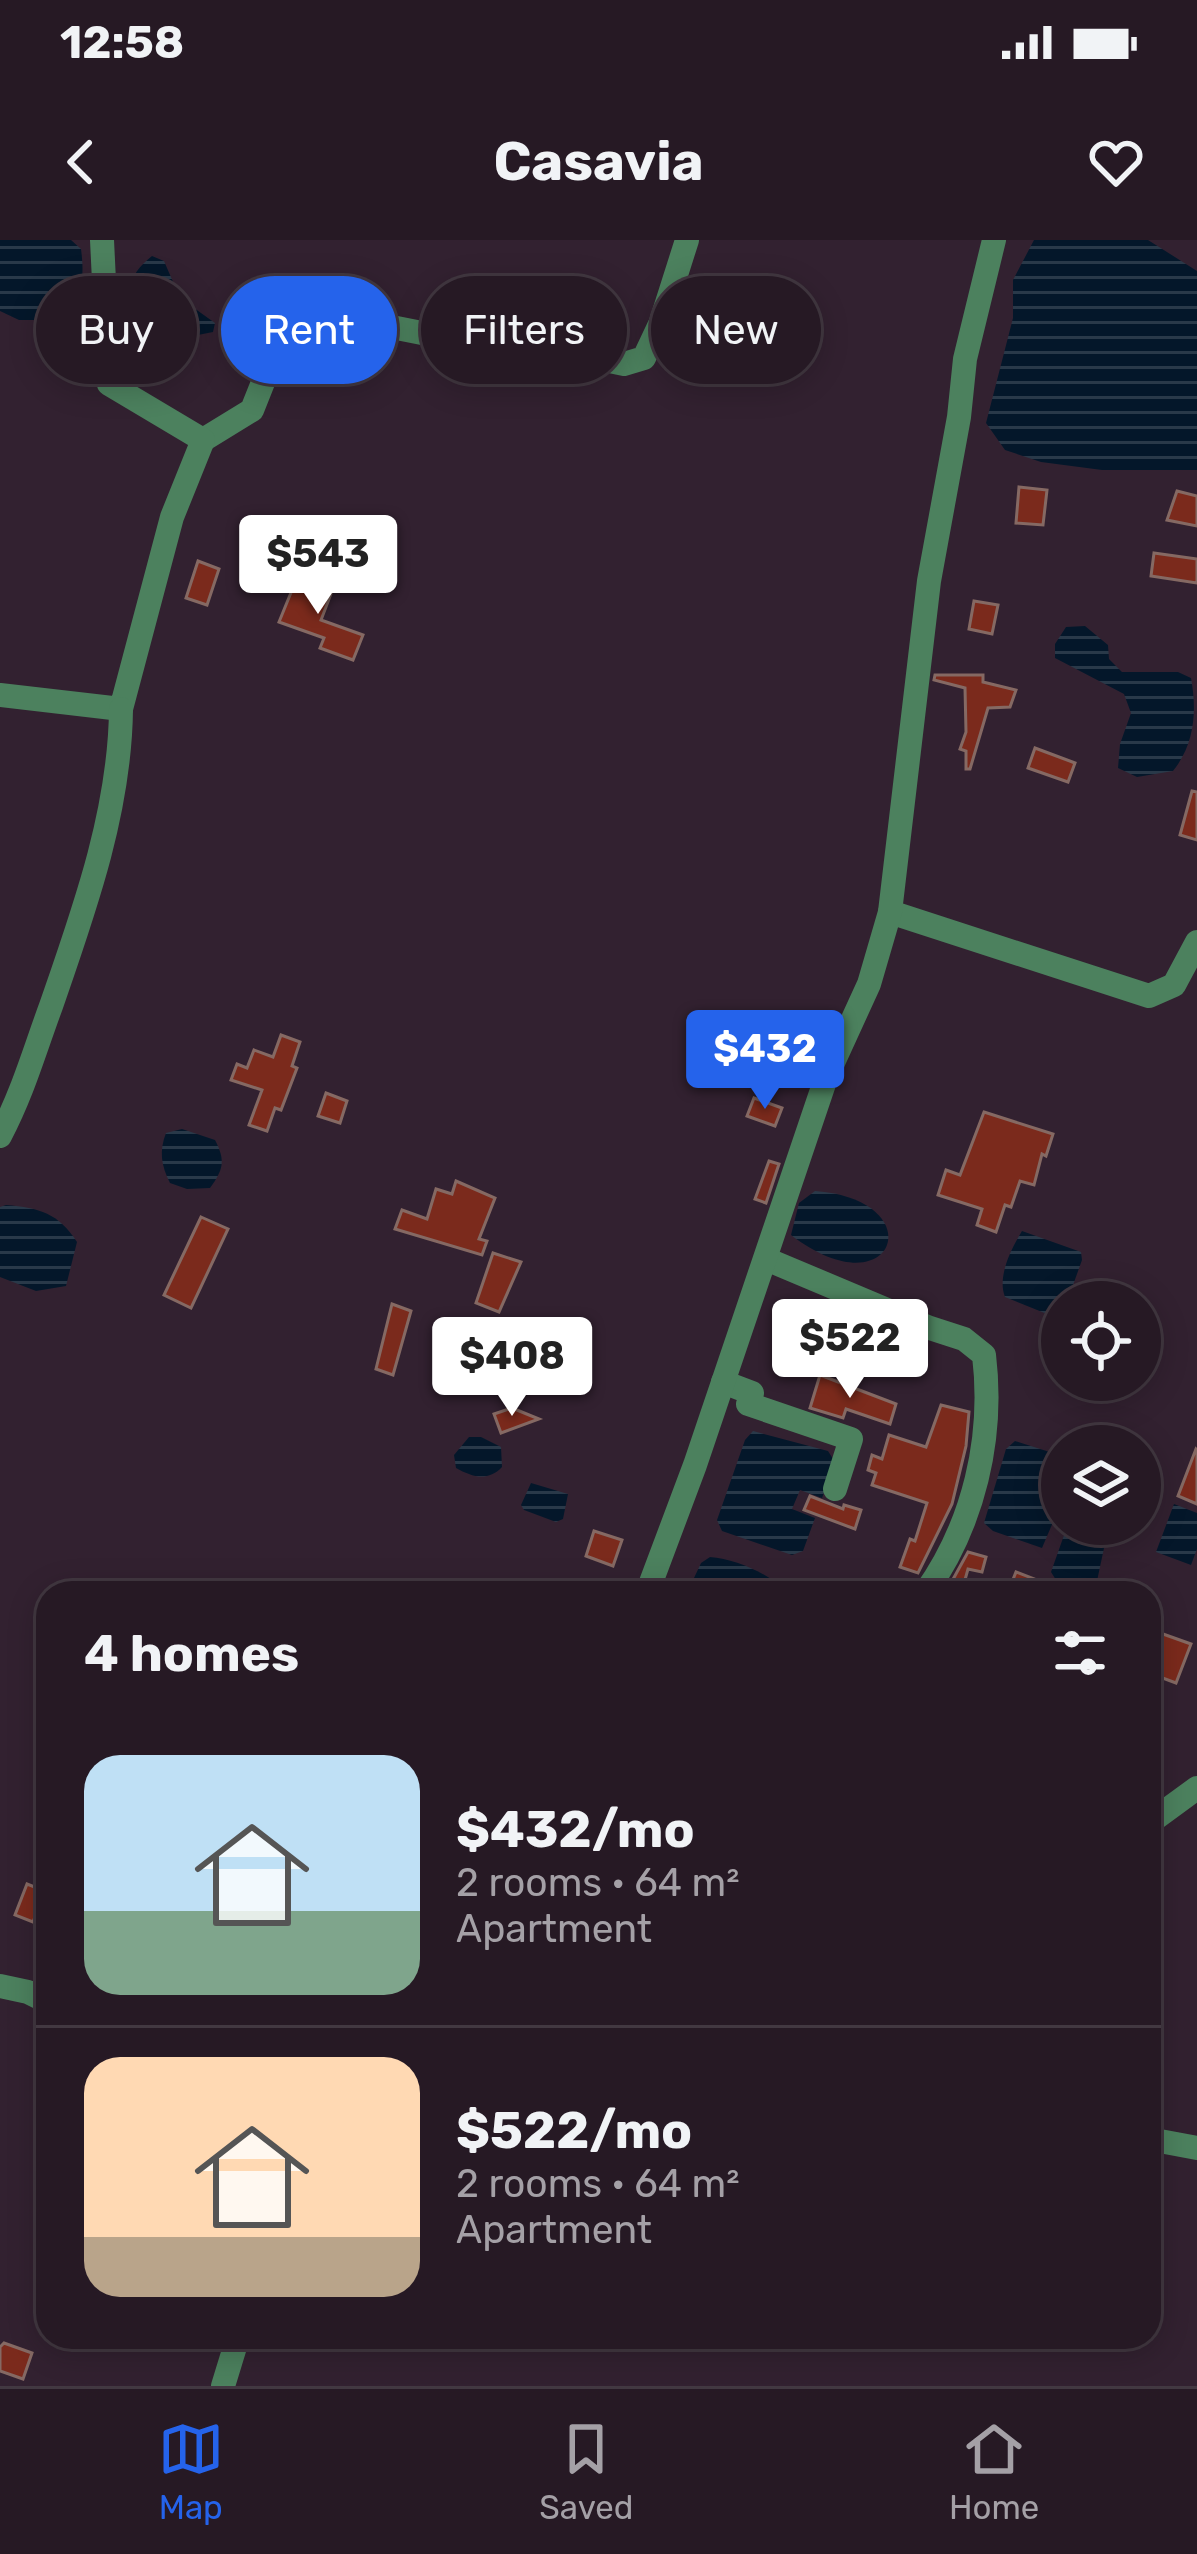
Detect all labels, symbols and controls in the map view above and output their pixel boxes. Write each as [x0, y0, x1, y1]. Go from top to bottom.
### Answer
text: 12:58 [60, 16, 184, 69]
icon: back [48, 129, 114, 195]
icon: heart [1083, 129, 1149, 195]
text: Casavia [493, 130, 704, 194]
chip: Buy [36, 276, 197, 384]
chip: Rent [221, 276, 397, 384]
chip: Filters [421, 276, 627, 384]
chip: New [651, 276, 821, 384]
pin: $543 [247, 515, 389, 617]
text: $543 [266, 531, 370, 577]
pin: $432 [694, 1010, 836, 1112]
text: $432 [713, 1026, 817, 1072]
map controls [1041, 1281, 1161, 1545]
button: locate [1041, 1281, 1161, 1401]
pin: $522 [779, 1299, 921, 1401]
text: $522 [799, 1315, 901, 1361]
pin: $408 [441, 1317, 583, 1419]
text: $408 [459, 1333, 565, 1379]
button: layers [1041, 1425, 1161, 1545]
icon: filters [1047, 1620, 1113, 1686]
text: 4 homes [84, 1623, 299, 1684]
text: $432/mo [456, 1799, 695, 1860]
icon: home [180, 1803, 324, 1947]
text: 2 rooms · 64 m² [456, 1860, 739, 1906]
text: Apartment [456, 1906, 652, 1952]
text: $522/mo [456, 2100, 692, 2161]
icon: home [180, 2105, 324, 2249]
text: 2 rooms · 64 m² [456, 2161, 739, 2207]
text: Apartment [456, 2207, 652, 2253]
tab: Map [158, 2416, 224, 2527]
tab: Saved [539, 2416, 633, 2527]
tab: Home [949, 2416, 1039, 2527]

